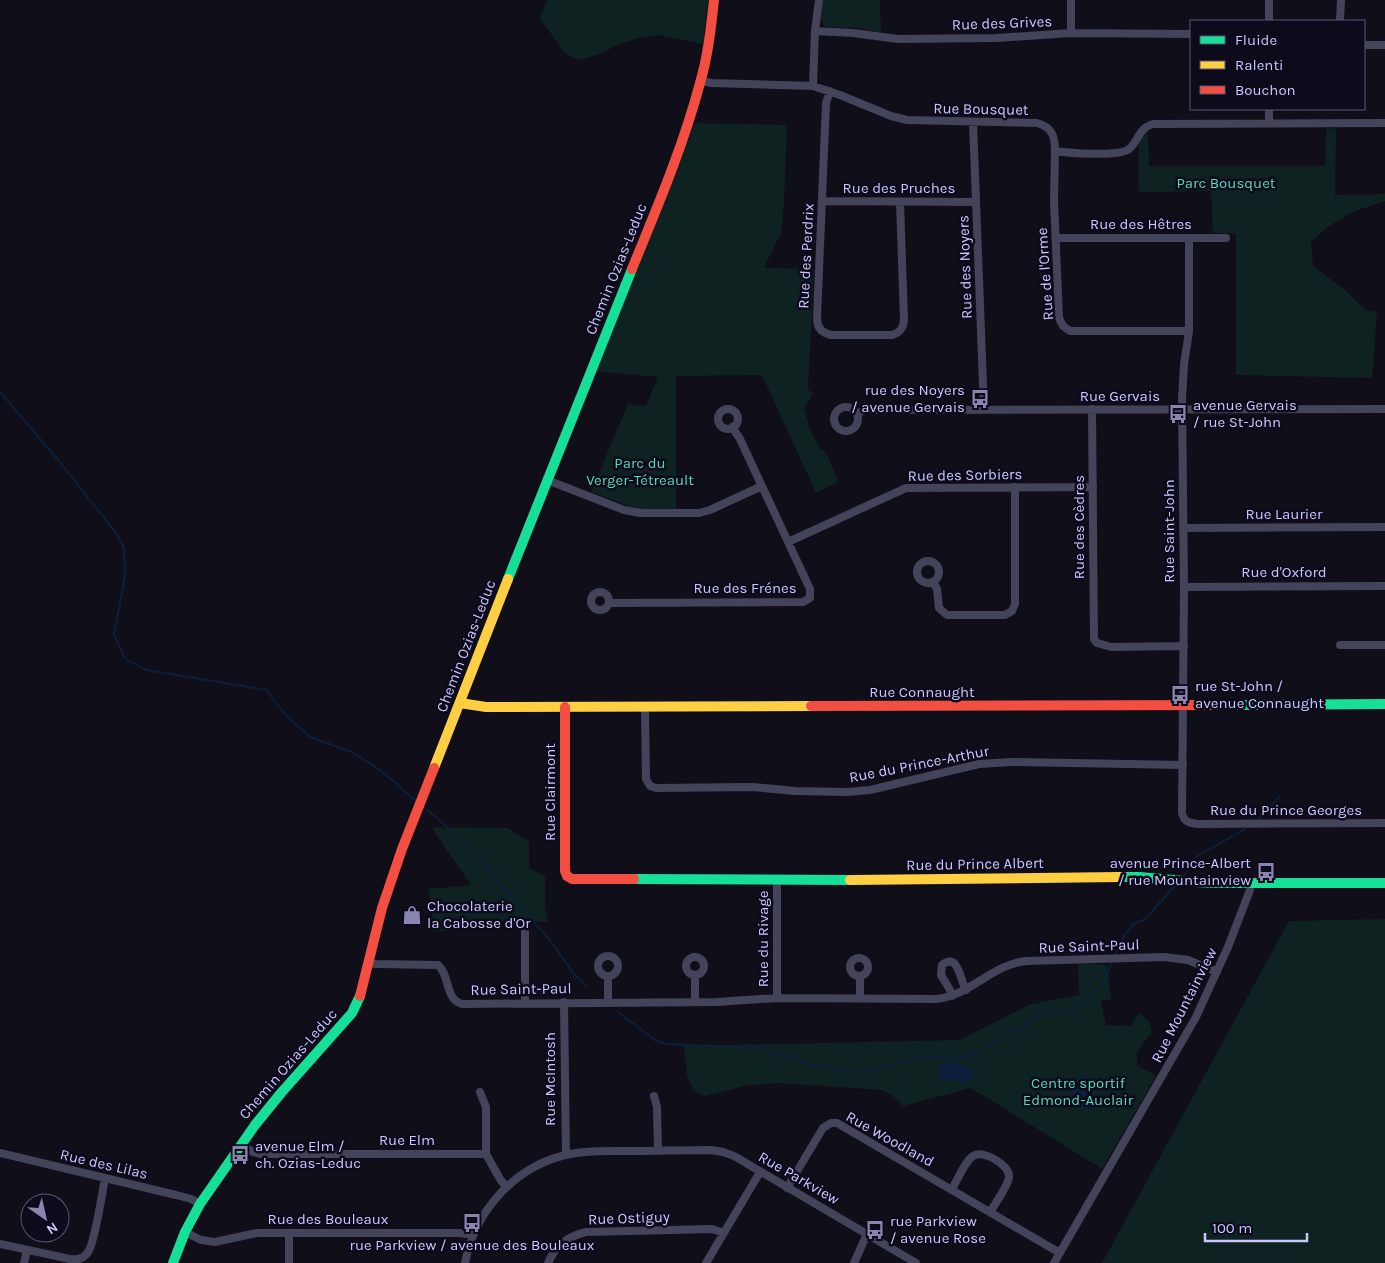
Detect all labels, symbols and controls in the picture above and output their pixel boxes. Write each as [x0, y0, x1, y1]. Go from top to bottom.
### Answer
street label: Rue des Grives [952, 12, 1052, 34]
legend [1190, 20, 1365, 110]
text: Fluide [1235, 31, 1277, 49]
text: Ralenti [1235, 56, 1284, 74]
text: Bouchon [1235, 81, 1296, 99]
street label: Rue Bousquet [933, 99, 1029, 119]
park label: Parc Bousquet [1177, 174, 1276, 192]
street label: Rue des Pruches [843, 179, 955, 197]
street label: Chemin Ozias-Leduc [581, 201, 651, 337]
street label: Rue des Perdrix [794, 203, 818, 309]
street label: Rue des Noyers [954, 215, 976, 319]
street label: Rue des Hêtres [1090, 215, 1192, 233]
street label: Rue de l'Orme [1033, 227, 1057, 321]
place label: rue des Noyers / avenue Gervais [851, 381, 965, 416]
street label: Rue Gervais [1080, 387, 1160, 405]
bus stop icon: rue des Noyers / avenue Gervais [969, 388, 991, 410]
place label: avenue Gervais / rue St-John [1193, 396, 1297, 431]
bus stop icon: avenue Gervais / rue St-John [1167, 403, 1189, 425]
park label: Parc du Verger-Tétreault [586, 454, 694, 489]
street label: Rue des Sorbiers [908, 465, 1022, 485]
street label: Rue des Cèdres [1070, 475, 1088, 579]
street label: Rue Saint-John [1160, 479, 1178, 583]
street label: Rue Laurier [1246, 505, 1323, 523]
street label: Rue d'Oxford [1241, 563, 1327, 581]
street label: Chemin Ozias-Leduc [432, 577, 500, 715]
street label: Rue des Frénes [693, 579, 797, 597]
place label: rue St-John / avenue Connaught [1195, 677, 1324, 712]
street label: Rue Connaught [869, 683, 975, 701]
bus stop icon: rue St-John / avenue Connaught [1169, 684, 1191, 706]
street label: Rue du Prince-Arthur [847, 741, 991, 786]
street label: Rue Clairmont [541, 743, 559, 841]
street label: Rue du Prince Georges [1210, 801, 1362, 819]
street label: Rue du Prince Albert [906, 854, 1044, 874]
place label: avenue Prince-Albert / rue Mountainview [1110, 854, 1251, 889]
bus stop icon: avenue Prince-Albert / rue Mountainview [1255, 861, 1277, 883]
street label: Rue du Rivage [754, 891, 772, 987]
place label: Chocolaterie la Cabosse d'Or [427, 897, 531, 932]
shop icon: Chocolaterie la Cabosse d'Or [401, 904, 423, 926]
street label: Rue Saint-Paul [1038, 935, 1140, 957]
street label: Rue Mountainview [1147, 944, 1221, 1065]
street label: Rue Saint-Paul [470, 979, 572, 999]
street label: Chemin Ozias-Leduc [235, 1005, 341, 1123]
street label: Rue McIntosh [541, 1032, 559, 1126]
park label: Centre sportif Edmond-Auclair [1023, 1074, 1134, 1109]
street label: Rue Woodland [843, 1107, 937, 1171]
street label: Rue Elm [379, 1131, 435, 1149]
place label: avenue Elm / ch. Ozias-Leduc [255, 1137, 361, 1172]
bus stop icon: avenue Elm / ch. Ozias-Leduc [229, 1144, 251, 1166]
street label: Rue des Lilas [58, 1145, 150, 1183]
street label: Rue Parkview [755, 1148, 843, 1208]
north arrow [20, 1193, 70, 1243]
street label: Rue Ostiguy [588, 1208, 670, 1228]
street label: Rue des Bouleaux [267, 1210, 389, 1228]
scale bar [1205, 1210, 1308, 1242]
bus stop icon: rue Parkview / avenue des Bouleaux [461, 1212, 483, 1234]
place label: rue Parkview / avenue Rose [890, 1212, 986, 1247]
text: N [43, 1219, 61, 1238]
bus stop icon: rue Parkview / avenue Rose [864, 1219, 886, 1241]
text: 100 m [1212, 1219, 1252, 1237]
place label: rue Parkview / avenue des Bouleaux [350, 1236, 595, 1254]

